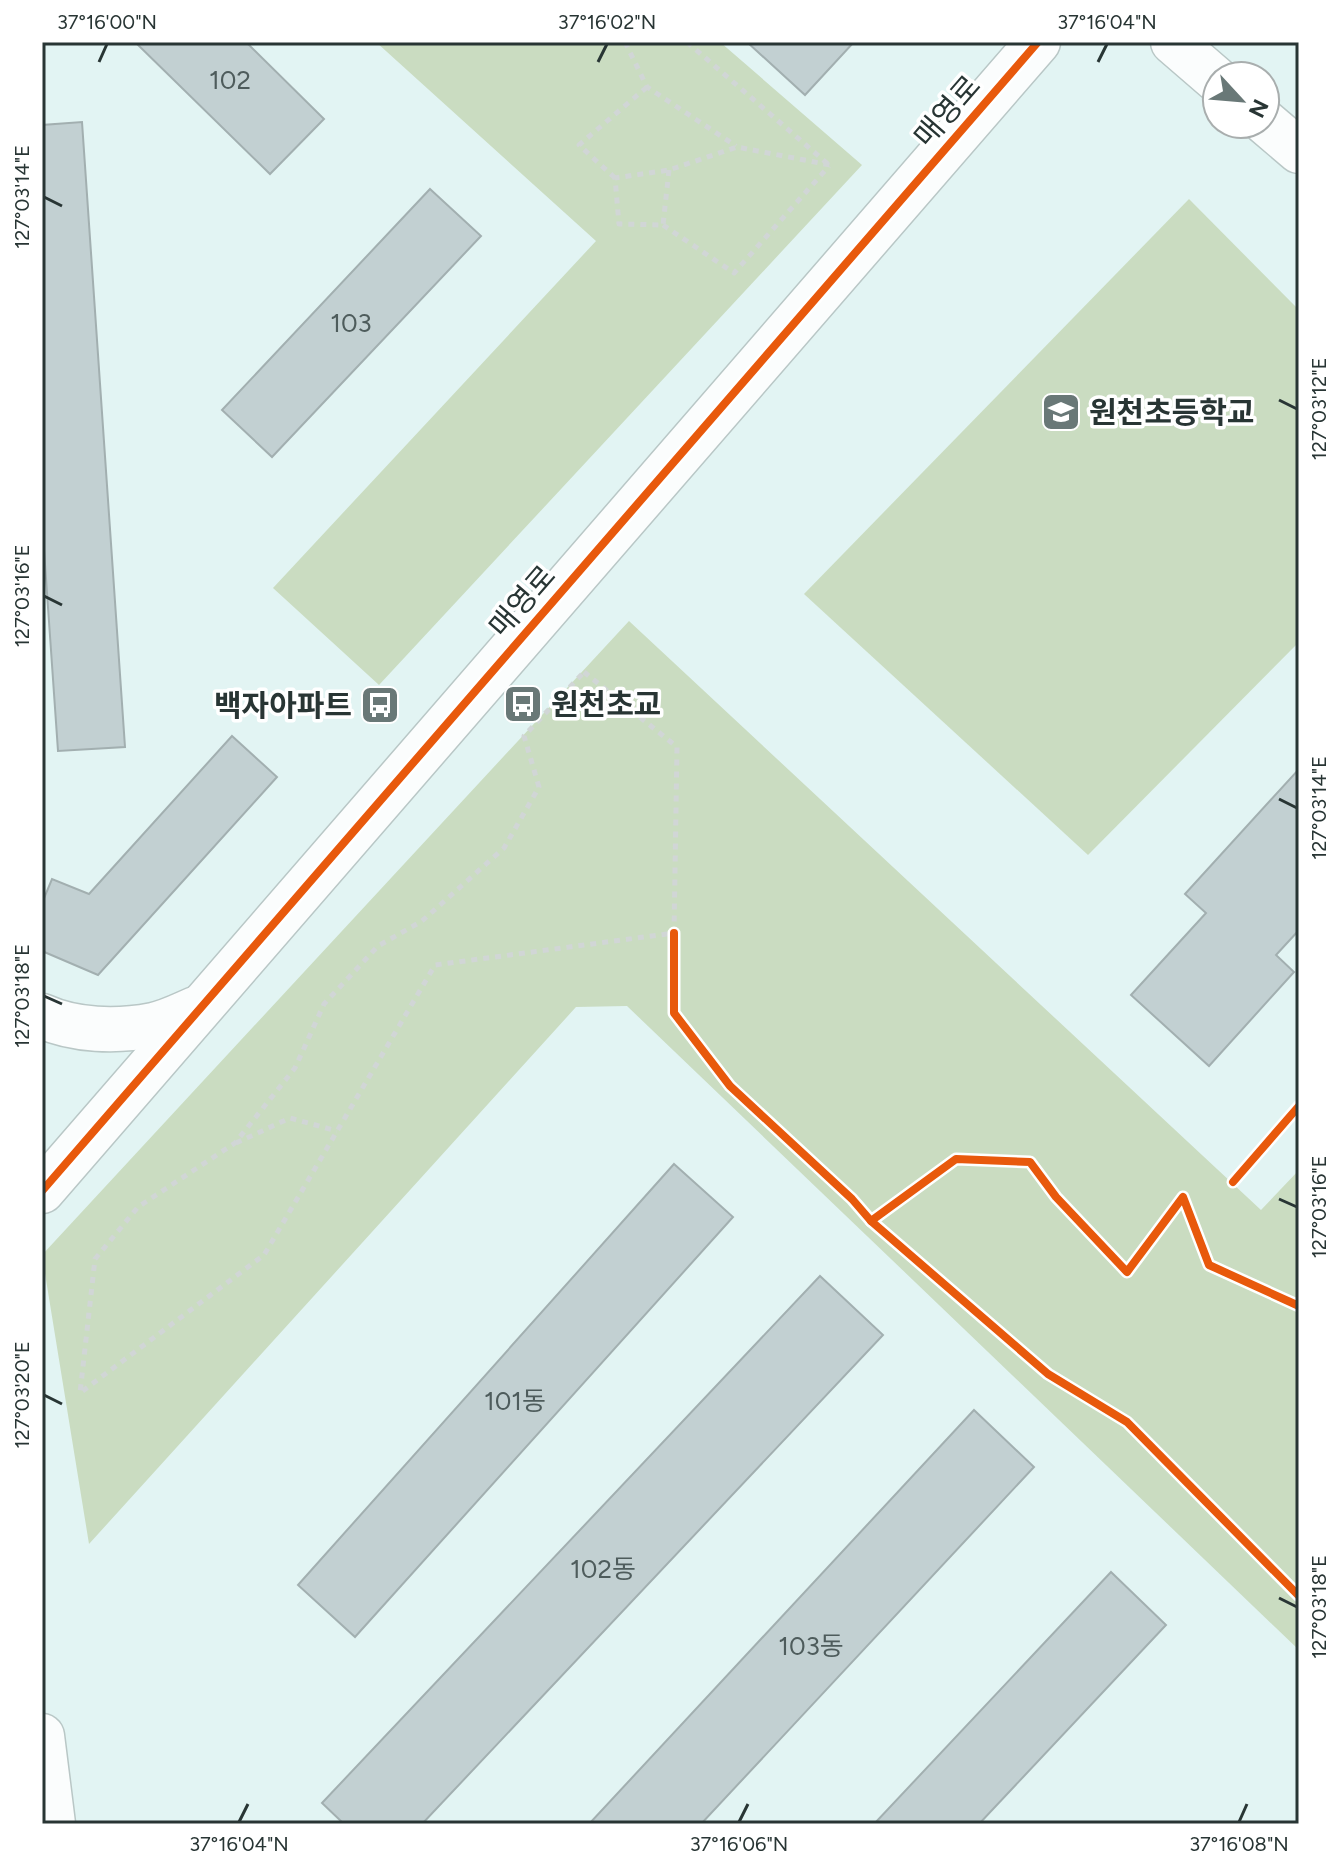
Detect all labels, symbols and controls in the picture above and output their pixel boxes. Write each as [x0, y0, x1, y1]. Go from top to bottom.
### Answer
text: 37°16'00"N [57, 10, 157, 34]
text: 37°16'02"N [558, 10, 656, 34]
text: 37°16'04"N [1057, 10, 1157, 34]
north arrow [1201, 60, 1281, 140]
house number: 102 [209, 64, 251, 96]
street label: 매영로 [906, 68, 988, 154]
text: N [1243, 95, 1274, 122]
text: 127°03'14"E [10, 145, 34, 249]
house number: 103 [330, 307, 372, 339]
text: 127°03'12"E [1307, 358, 1331, 460]
school or university icon: 원천초등학교 [1040, 391, 1082, 433]
place label: 원천초등학교 [1089, 394, 1255, 431]
text: 127°03'16"E [10, 544, 34, 648]
street label: 매영로 [481, 558, 563, 644]
bus stop icon: 원천초교 [502, 683, 544, 725]
bus stop icon: 백자아파트 [359, 684, 401, 726]
place label: 원천초교 [551, 686, 661, 723]
place label: 백자아파트 [214, 687, 352, 724]
text: 127°03'14"E [1307, 756, 1331, 860]
text: 127°03'18"E [10, 944, 34, 1048]
text: 127°03'16"E [1307, 1155, 1331, 1259]
text: 127°03'20"E [10, 1341, 34, 1449]
house number: 101동 [484, 1385, 546, 1417]
house number: 102동 [570, 1553, 636, 1585]
text: 127°03'18"E [1307, 1555, 1331, 1659]
house number: 103동 [778, 1630, 844, 1662]
text: 37°16'04"N [189, 1832, 289, 1856]
text: 37°16'06"N [690, 1832, 788, 1856]
text: 37°16'08"N [1189, 1832, 1289, 1856]

